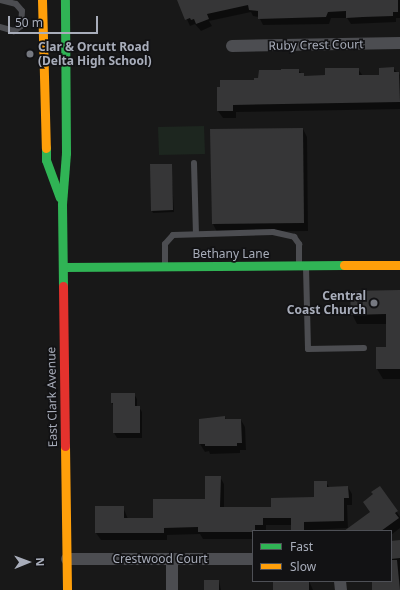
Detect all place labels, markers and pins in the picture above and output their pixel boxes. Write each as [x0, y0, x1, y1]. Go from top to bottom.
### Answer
place label: Clar & Orcutt Road (Delta High School) [38, 40, 152, 68]
marker: Clar & Orcutt Road (Delta High School) [25, 49, 35, 59]
place label: Central Coast Church [287, 289, 366, 317]
marker: Central Coast Church [369, 298, 379, 308]

